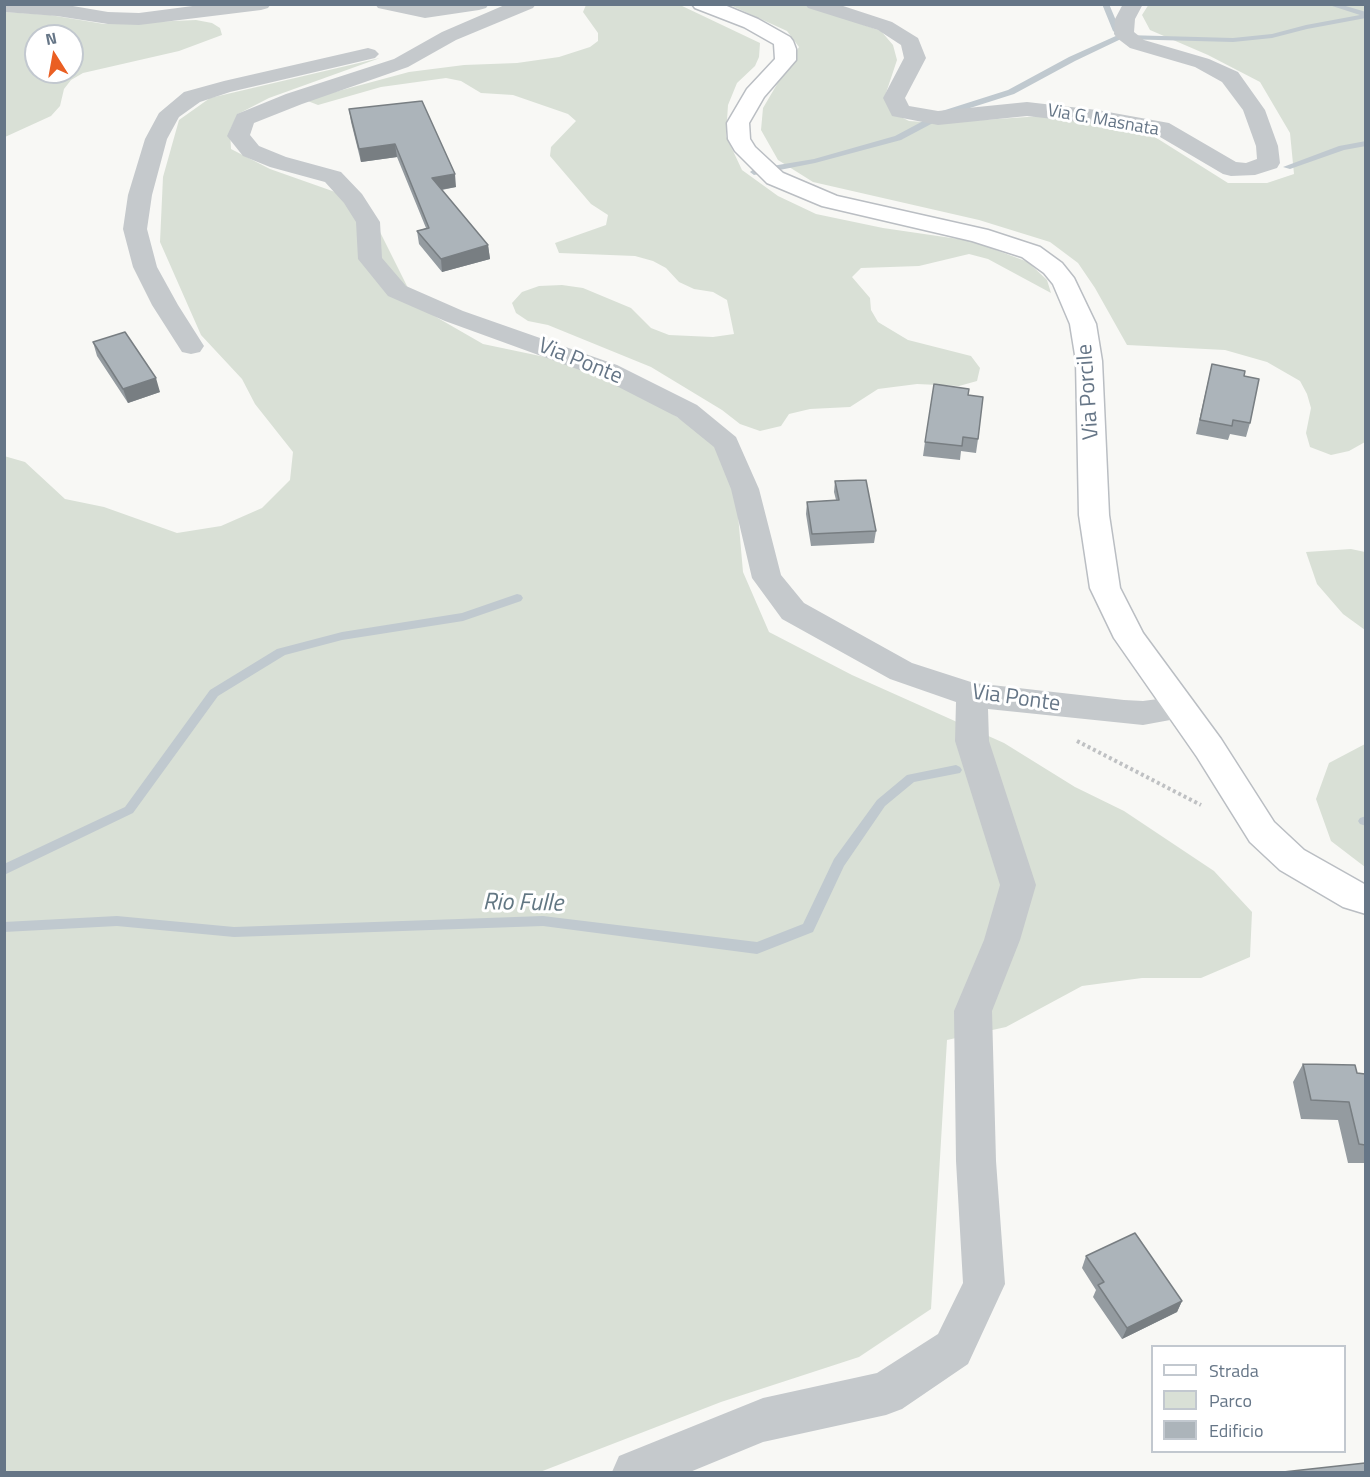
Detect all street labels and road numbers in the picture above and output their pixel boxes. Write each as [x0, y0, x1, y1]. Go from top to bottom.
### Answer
street label: Via G. Masnata [1046, 101, 1160, 141]
street label: Via Ponte [534, 333, 626, 391]
street label: Via Porcile [1072, 343, 1106, 441]
street label: Via Ponte [970, 680, 1062, 718]

